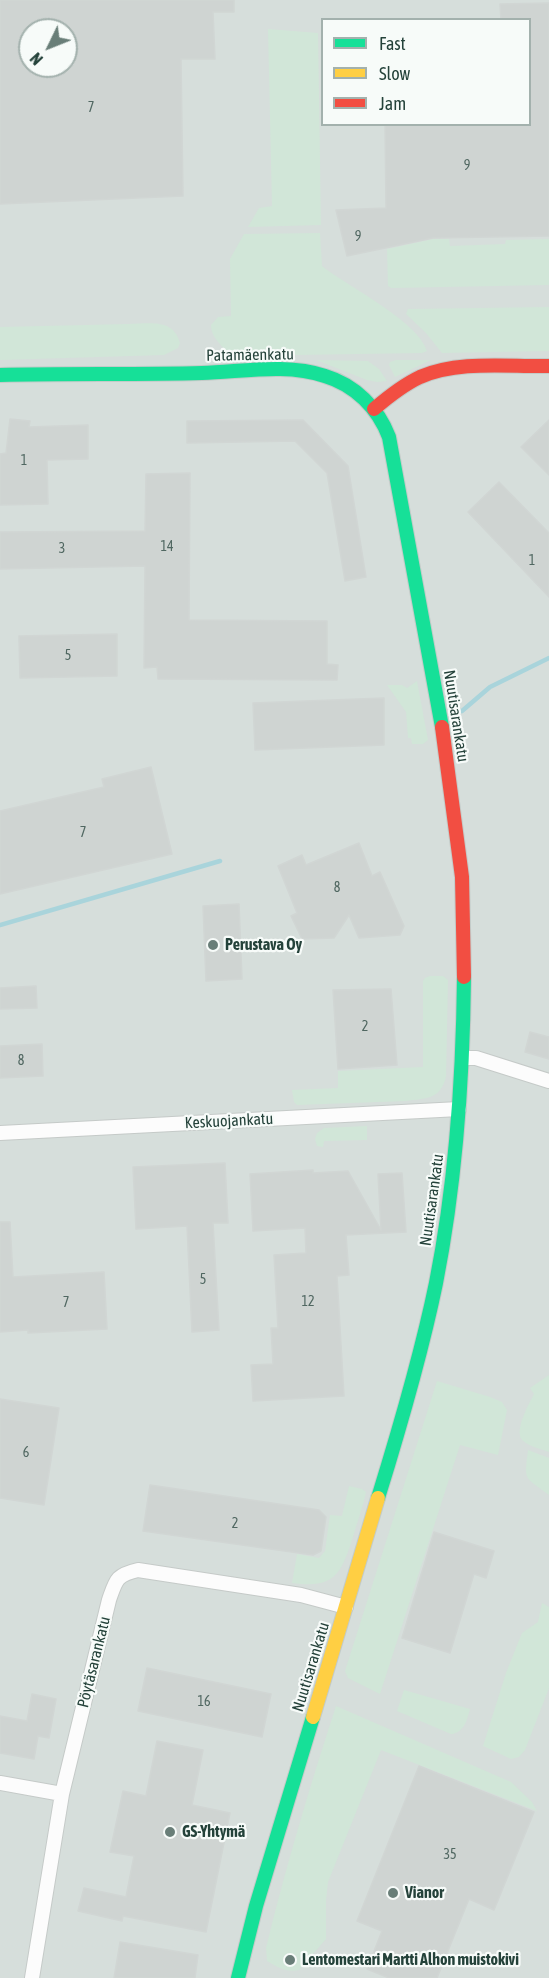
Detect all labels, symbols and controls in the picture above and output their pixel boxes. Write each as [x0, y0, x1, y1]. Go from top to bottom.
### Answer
north arrow [18, 18, 78, 78]
legend [321, 18, 531, 126]
text: Fast [379, 33, 406, 54]
text: N [26, 49, 46, 69]
text: Slow [379, 63, 410, 84]
text: Jam [379, 93, 406, 114]
house number: 7 [88, 100, 94, 116]
house number: 9 [464, 158, 470, 174]
house number: 9 [355, 229, 361, 245]
street label: Patamäenkatu [206, 345, 294, 365]
house number: 1 [21, 453, 27, 469]
house number: 14 [160, 539, 174, 555]
house number: 3 [59, 541, 65, 557]
house number: 1 [529, 553, 535, 569]
house number: 5 [65, 648, 71, 664]
street label: Nuutisarankatu [439, 669, 473, 763]
house number: 7 [80, 825, 86, 841]
house number: 8 [334, 880, 340, 896]
place label: Perustava Oy [225, 935, 302, 955]
marker: Perustava Oy [206, 938, 220, 952]
house number: 2 [362, 1019, 368, 1035]
house number: 8 [18, 1053, 24, 1069]
street label: Keskuojankatu [184, 1109, 274, 1133]
street label: Nuutisarankatu [416, 1153, 448, 1247]
house number: 5 [200, 1272, 206, 1288]
house number: 12 [301, 1294, 315, 1310]
house number: 7 [63, 1295, 69, 1311]
house number: 6 [23, 1445, 29, 1461]
house number: 2 [232, 1516, 238, 1532]
street label: Pöytäsarankatu [73, 1614, 115, 1710]
street label: Nuutisarankatu [288, 1620, 334, 1714]
house number: 16 [197, 1694, 211, 1710]
place label: GS-Yhtymä [182, 1822, 245, 1842]
marker: GS-Yhtymä [163, 1825, 177, 1839]
house number: 35 [443, 1847, 457, 1863]
place label: Vianor [405, 1883, 444, 1903]
marker: Vianor [386, 1886, 400, 1900]
place label: Lentomestari Martti Alhon muistokivi [302, 1950, 519, 1970]
marker: Lentomestari Martti Alhon muistokivi [283, 1953, 297, 1967]

